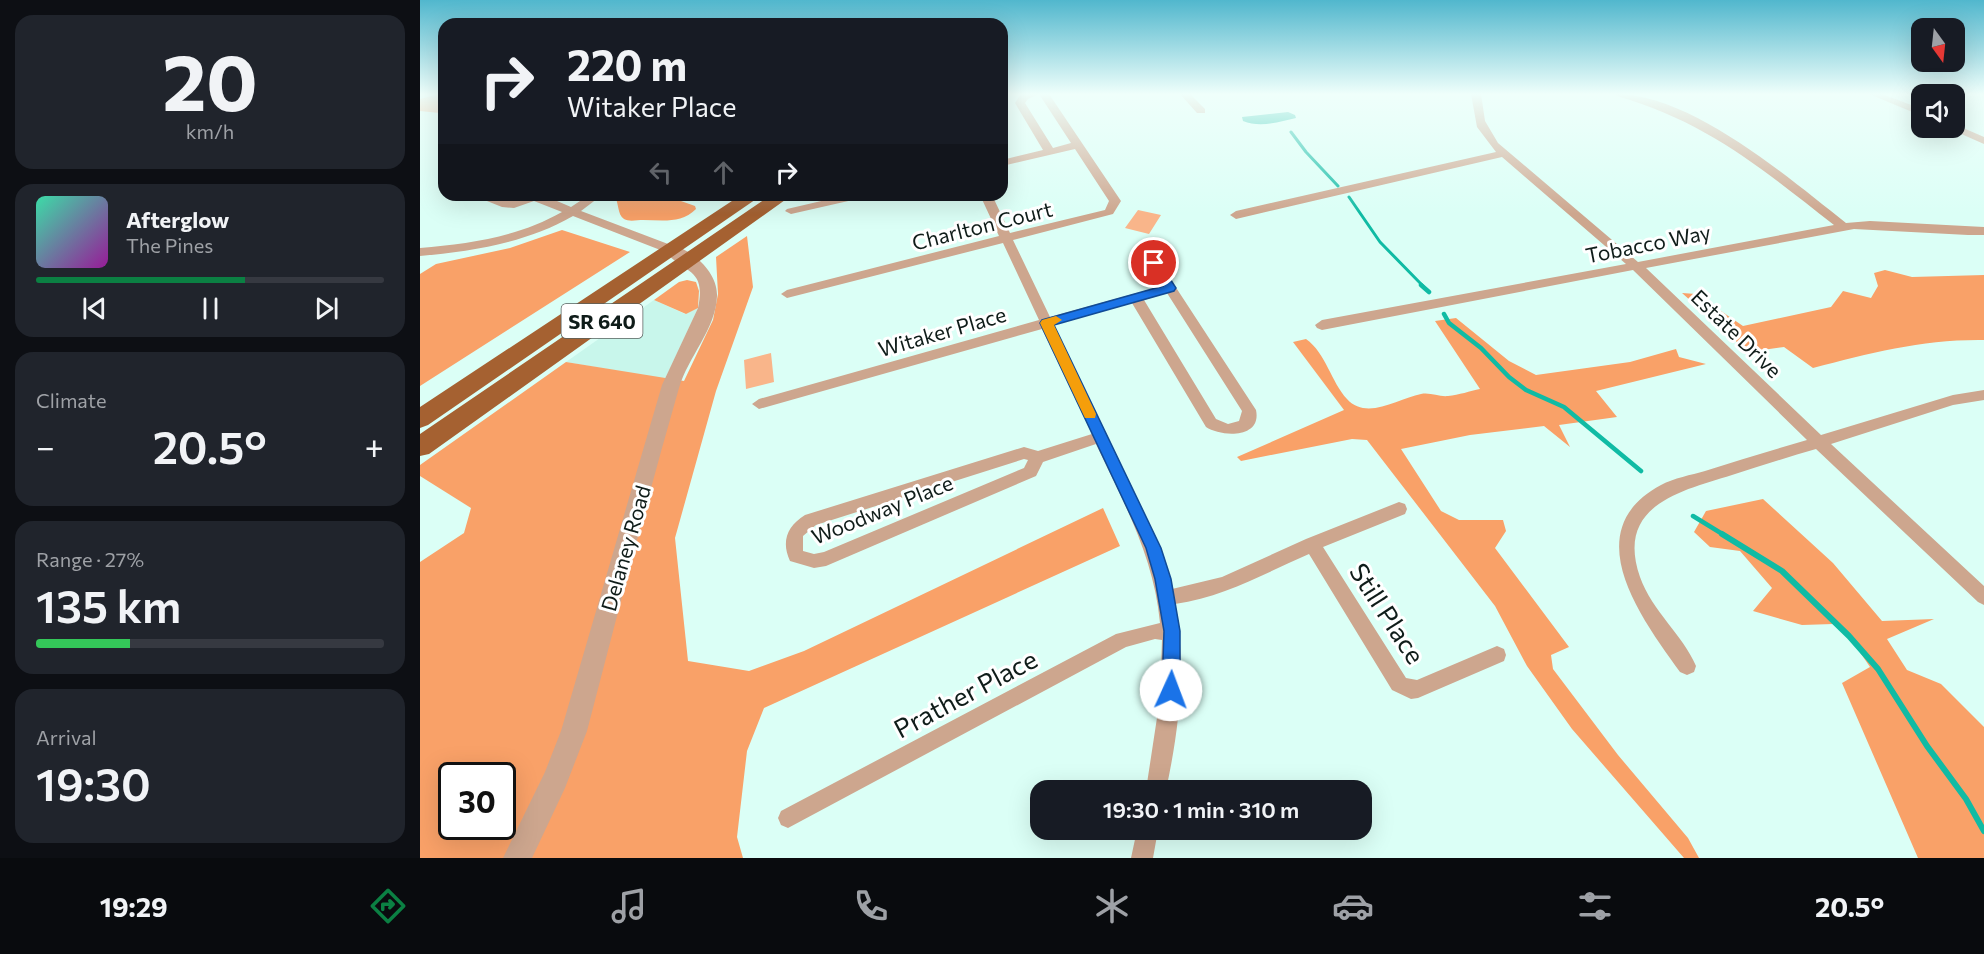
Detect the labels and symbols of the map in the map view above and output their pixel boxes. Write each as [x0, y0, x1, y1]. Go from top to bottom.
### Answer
north arrow [1911, 18, 1965, 72]
street label: Charlton Court [909, 195, 1055, 255]
street label: Tobacco Way [1583, 219, 1713, 267]
pin [1128, 237, 1179, 288]
street label: Estate Drive [1687, 284, 1787, 382]
street label: Witaker Place [875, 301, 1009, 361]
road number: SR 640 [562, 304, 642, 338]
street label: Woodway Place [808, 469, 956, 549]
street label: Delaney Road [595, 482, 655, 614]
street label: Still Place [1344, 557, 1432, 669]
street label: Prather Place [888, 642, 1042, 744]
position arrow [1139, 658, 1203, 722]
speed limit sign: 30 [438, 762, 516, 840]

